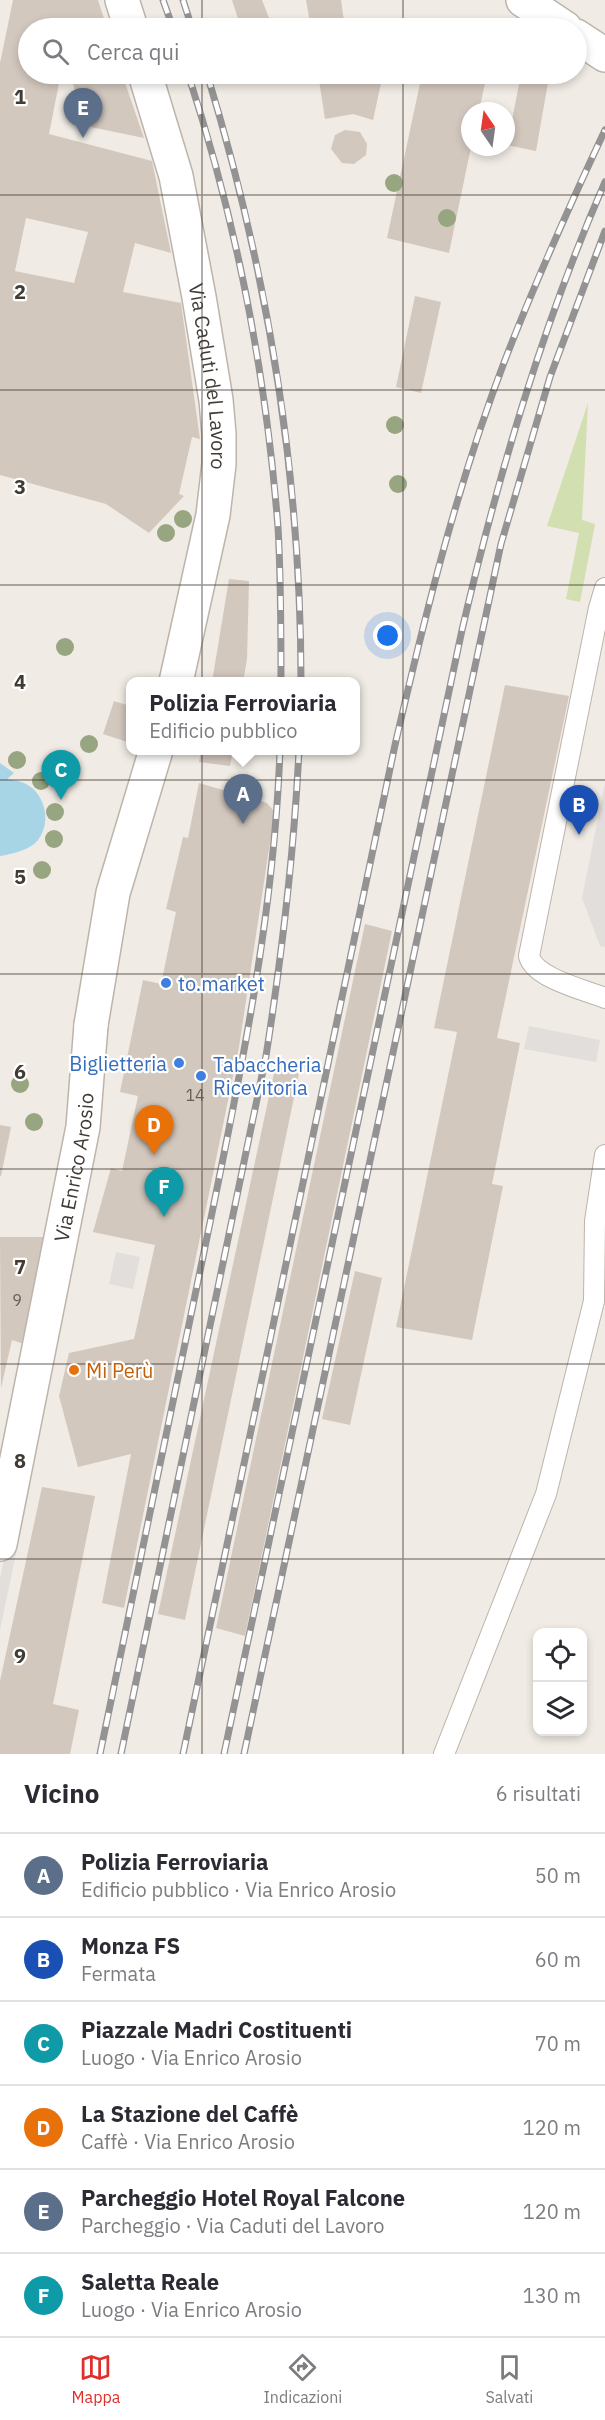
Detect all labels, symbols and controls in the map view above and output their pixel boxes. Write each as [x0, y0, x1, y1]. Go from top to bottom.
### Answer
search box [18, 18, 587, 84]
icon: search [39, 35, 72, 68]
text: Cerca qui [87, 37, 179, 66]
text: 1 [14, 83, 26, 110]
pin: E [64, 88, 103, 138]
north arrow [461, 102, 515, 156]
text: 2 [14, 278, 26, 305]
street label: Via Caduti del Lavoro [183, 281, 233, 471]
text: 3 [14, 473, 26, 500]
your location [373, 621, 402, 650]
text: 4 [14, 668, 26, 695]
popup [126, 677, 360, 755]
text: Polizia Ferroviaria [149, 688, 337, 717]
text: Edificio pubblico [149, 717, 297, 744]
pin: C [42, 750, 80, 800]
pin: A [224, 774, 262, 824]
pin: B [560, 786, 598, 835]
text: 5 [14, 863, 26, 890]
place label: to.market [178, 970, 265, 997]
marker: to.market [159, 976, 173, 990]
place label: Biglietteria [69, 1050, 167, 1077]
place label: Tabaccheria Ricevitoria [213, 1051, 322, 1101]
marker: Biglietteria [172, 1056, 186, 1070]
text: 6 [14, 1058, 26, 1085]
marker: Tabaccheria Ricevitoria [194, 1069, 208, 1083]
house number: 14 [185, 1085, 205, 1105]
street label: Via Enrico Arosio [47, 1092, 99, 1244]
pin: D [134, 1106, 174, 1155]
pin: F [144, 1168, 184, 1217]
text: 7 [14, 1253, 26, 1280]
house number: 9 [12, 1290, 22, 1310]
place label: Mi Perù [86, 1357, 153, 1384]
marker: Mi Perù [67, 1363, 81, 1377]
text: 8 [14, 1447, 26, 1474]
map controls [533, 1628, 587, 1736]
button: locate [533, 1628, 587, 1682]
text: 9 [14, 1642, 26, 1669]
button: layers [533, 1682, 587, 1736]
text: Vicino [24, 1776, 99, 1810]
text: 6 risultati [496, 1780, 581, 1807]
text: Polizia Ferroviaria [81, 1847, 269, 1876]
text: A [37, 1862, 50, 1889]
text: 50 m [535, 1862, 581, 1889]
text: Edificio pubblico · Via Enrico Arosio [81, 1876, 396, 1903]
text: Monza FS [81, 1931, 180, 1960]
text: B [37, 1946, 50, 1973]
text: 60 m [535, 1946, 581, 1973]
text: Fermata [81, 1960, 156, 1987]
text: Piazzale Madri Costituenti [81, 2015, 352, 2044]
text: C [37, 2030, 50, 2057]
text: 70 m [535, 2030, 581, 2057]
text: Luogo · Via Enrico Arosio [81, 2044, 302, 2071]
text: La Stazione del Caffè [81, 2099, 298, 2128]
text: D [37, 2114, 50, 2141]
text: 120 m [523, 2114, 581, 2141]
text: Caffè · Via Enrico Arosio [81, 2128, 295, 2155]
text: Parcheggio Hotel Royal Falcone [81, 2183, 405, 2212]
text: E [37, 2198, 50, 2225]
text: 120 m [523, 2198, 581, 2225]
text: Parcheggio · Via Caduti del Lavoro [81, 2212, 385, 2239]
text: Saletta Reale [81, 2267, 219, 2296]
text: F [38, 2282, 49, 2309]
text: 130 m [523, 2282, 581, 2309]
text: Luogo · Via Enrico Arosio [81, 2296, 302, 2323]
tab: Mappa [72, 2351, 120, 2407]
tab: Indicazioni [263, 2351, 342, 2407]
tab: Salvati [485, 2351, 533, 2407]

